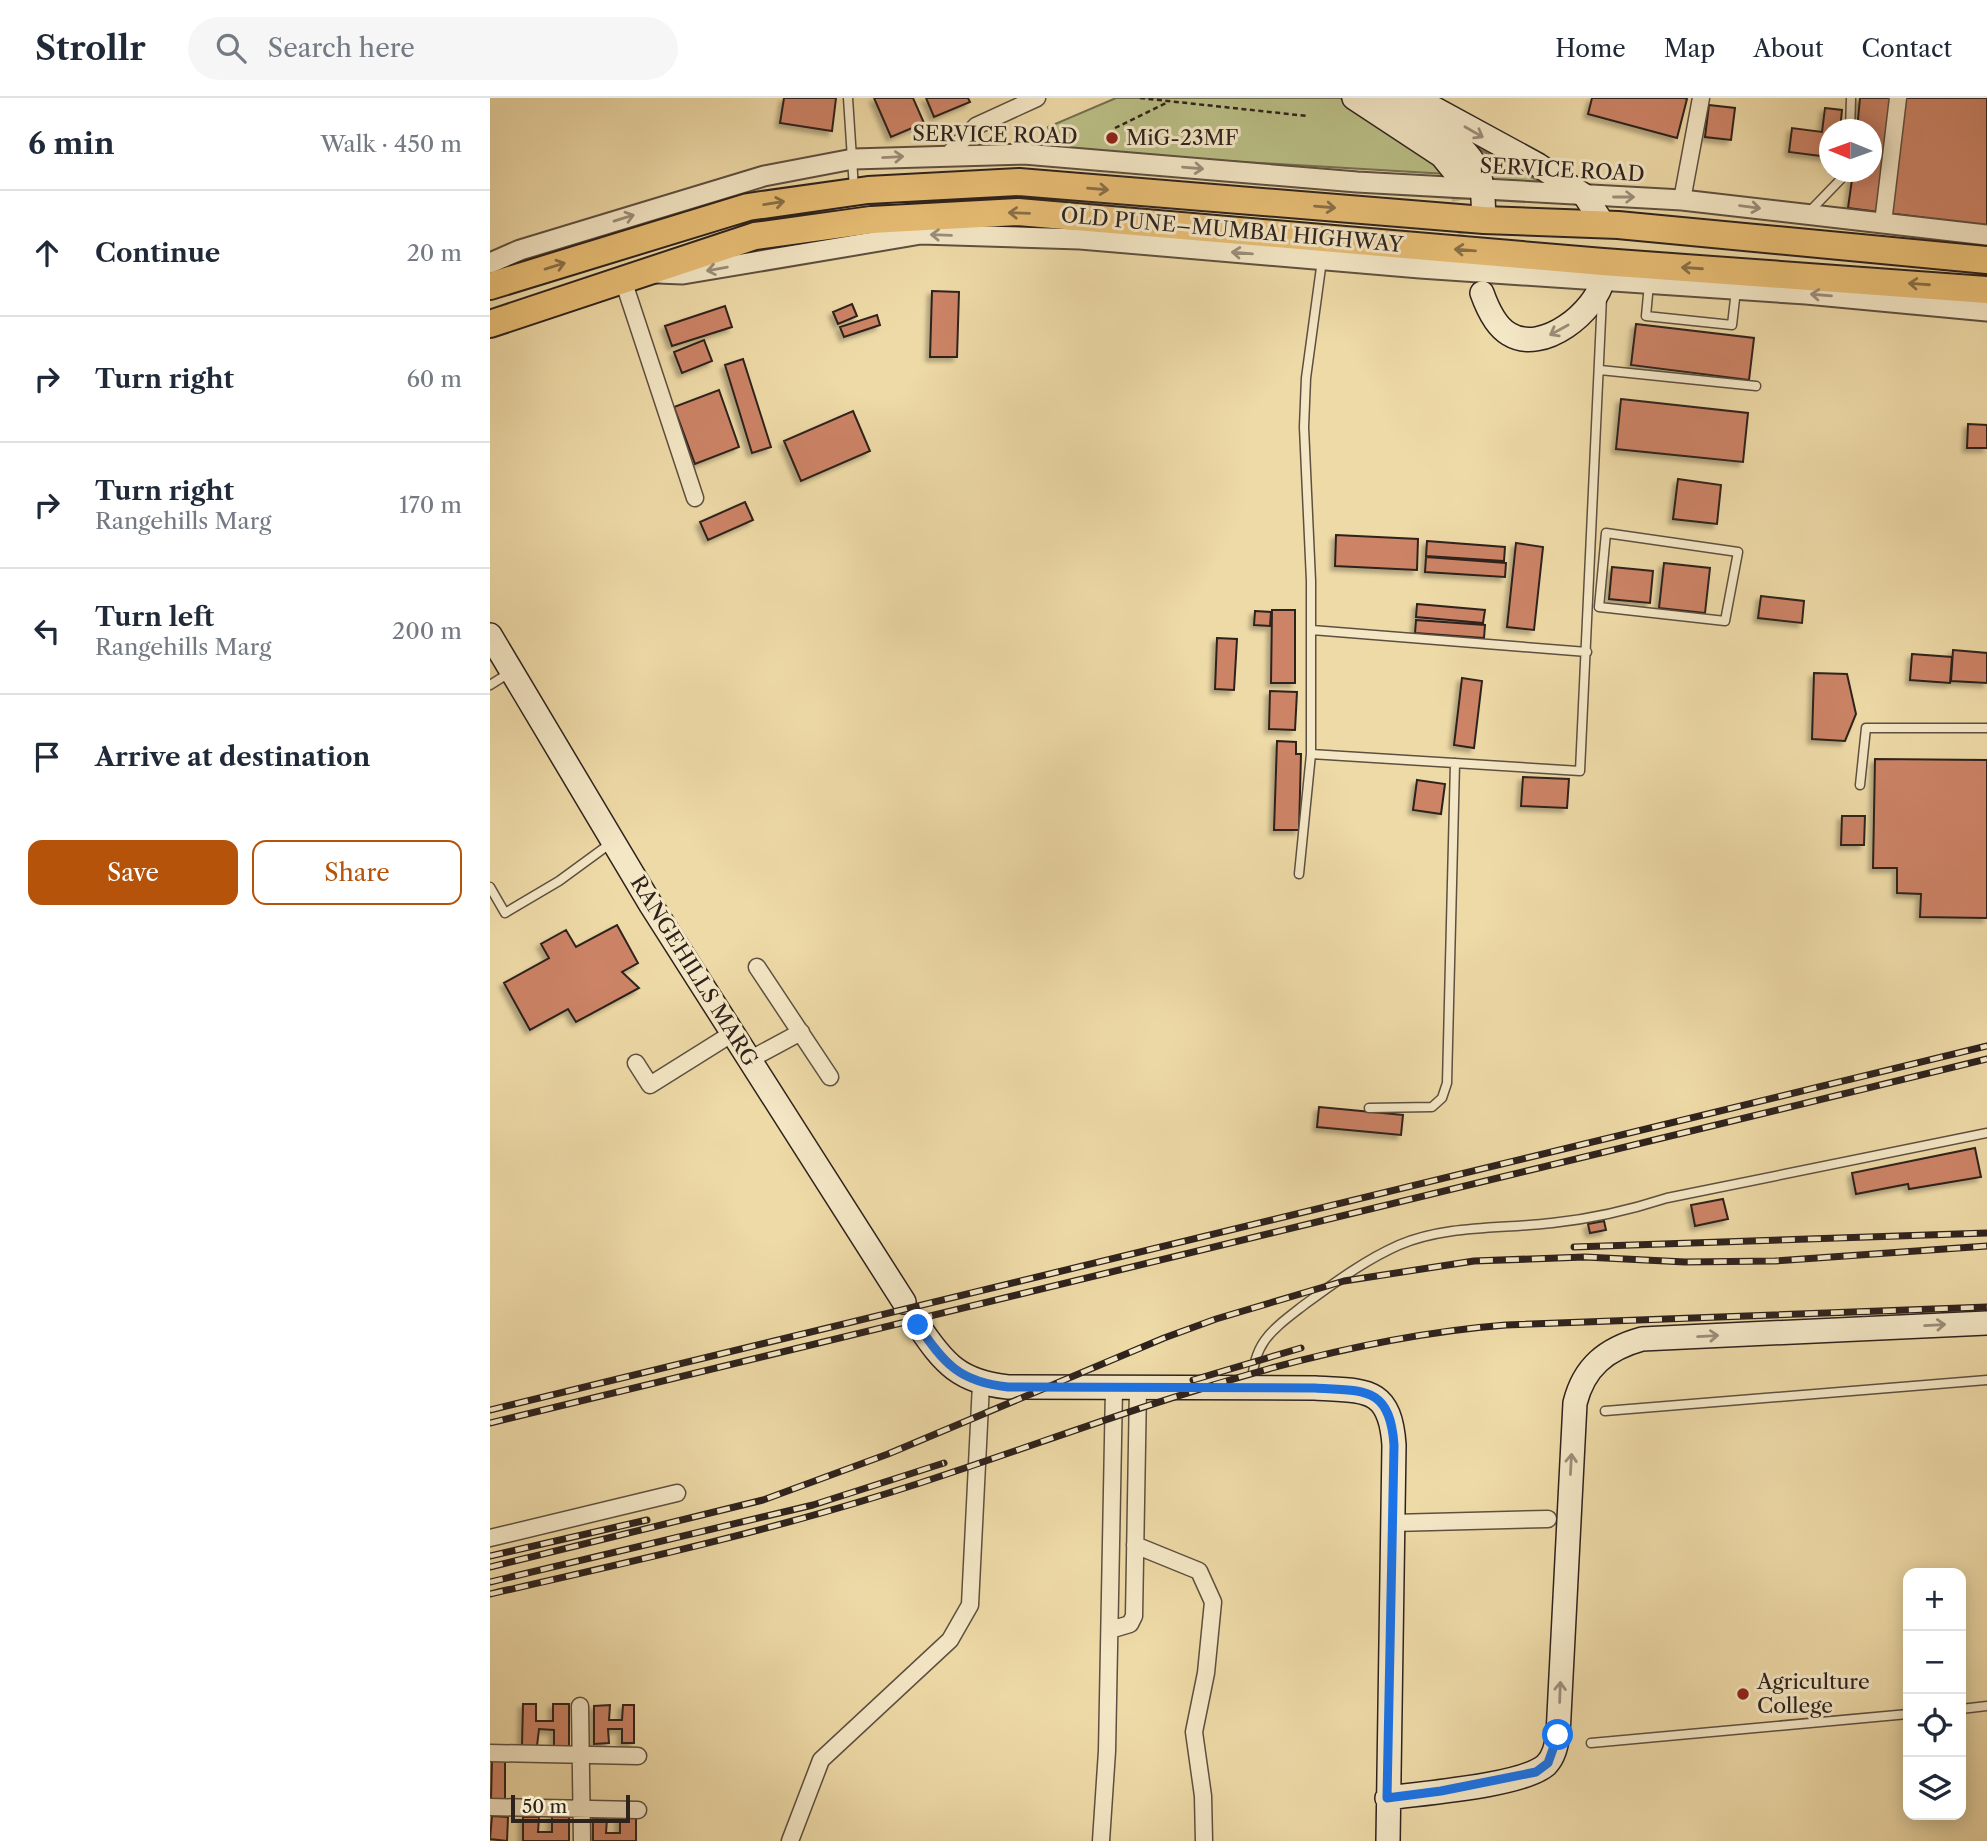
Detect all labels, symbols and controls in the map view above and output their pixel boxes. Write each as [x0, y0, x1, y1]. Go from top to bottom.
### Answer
search box [188, 17, 678, 80]
text: Strollr [35, 28, 146, 69]
icon: search [212, 29, 250, 67]
text: Search here [268, 32, 415, 64]
text: Home [1555, 34, 1626, 63]
text: Map [1664, 34, 1715, 63]
text: About [1753, 34, 1824, 63]
text: Contact [1862, 34, 1952, 63]
north arrow [1819, 119, 1882, 182]
street label: SERVICE ROAD [912, 121, 1078, 148]
text: 6 min [28, 125, 115, 162]
place label: MiG-23MF [1126, 125, 1239, 150]
one-way arrow [1463, 125, 1483, 139]
text: Walk · 450 m [320, 130, 462, 158]
marker: MiG-23MF [1104, 130, 1120, 146]
one-way arrow [881, 150, 904, 163]
street label: SERVICE ROAD [1479, 153, 1645, 186]
one-way arrow [1181, 162, 1204, 175]
one-way arrow [1086, 183, 1109, 196]
one-way arrow [1612, 190, 1635, 204]
one-way arrow [762, 196, 785, 209]
one-way arrow [1313, 201, 1335, 214]
one-way arrow [1738, 201, 1761, 214]
street label: OLD PUNE–MUMBAI HIGHWAY [1060, 202, 1405, 257]
one-way arrow [1008, 207, 1031, 220]
one-way arrow [613, 210, 635, 223]
one-way arrow [930, 228, 953, 242]
icon: ahead [28, 234, 66, 272]
text: Continue [95, 237, 220, 269]
text: 20 m [407, 239, 462, 267]
one-way arrow [1455, 243, 1477, 256]
one-way arrow [1231, 246, 1254, 259]
one-way arrow [544, 259, 566, 272]
one-way arrow [1681, 261, 1704, 274]
one-way arrow [706, 263, 729, 276]
one-way arrow [1908, 277, 1931, 290]
one-way arrow [1811, 289, 1833, 302]
one-way arrow [1549, 324, 1569, 338]
icon: right [28, 360, 66, 398]
text: Turn right [95, 363, 234, 395]
text: 60 m [406, 365, 462, 393]
text: Turn right [95, 475, 234, 507]
icon: right [28, 486, 66, 524]
text: 170 m [399, 491, 462, 519]
text: Rangehills Marg [95, 507, 271, 535]
text: Turn left [95, 601, 214, 633]
icon: left [28, 612, 66, 650]
text: 200 m [392, 617, 462, 645]
text: Rangehills Marg [95, 633, 271, 661]
icon: arrive [28, 738, 66, 776]
text: Arrive at destination [95, 741, 370, 773]
button: Save [28, 840, 238, 905]
button: Share [252, 840, 462, 905]
street label: RANGEHILLS MARG [626, 871, 763, 1071]
route end [902, 1309, 933, 1340]
one-way arrow [1924, 1318, 1946, 1331]
one-way arrow [1696, 1330, 1719, 1343]
one-way arrow [1565, 1454, 1578, 1476]
map controls [1903, 1568, 1966, 1820]
button: + [1903, 1568, 1966, 1631]
button: − [1903, 1631, 1966, 1694]
place label: Agriculture College [1756, 1669, 1870, 1718]
one-way arrow [1554, 1680, 1567, 1703]
marker: Agriculture College [1735, 1686, 1751, 1702]
button: locate [1903, 1694, 1966, 1757]
route start [1542, 1719, 1573, 1750]
button: layers [1903, 1757, 1966, 1820]
scale bar [511, 1792, 630, 1824]
text: 50 m [522, 1795, 567, 1818]

